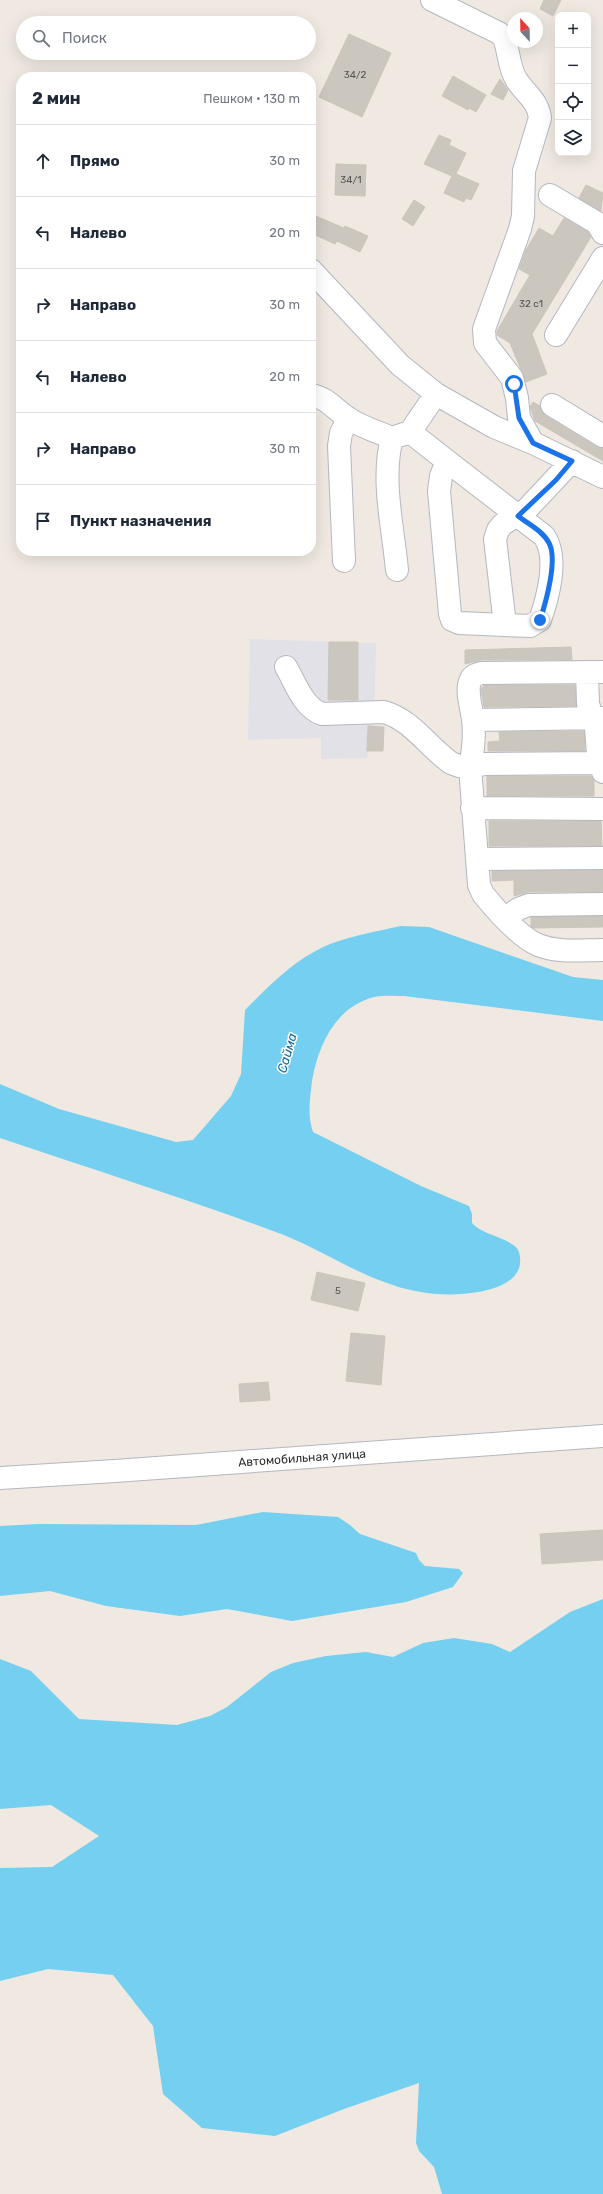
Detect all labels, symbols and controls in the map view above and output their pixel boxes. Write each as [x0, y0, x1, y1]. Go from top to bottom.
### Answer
north arrow [507, 12, 543, 48]
map controls [555, 12, 591, 156]
button: + [555, 12, 591, 48]
search box [16, 16, 316, 60]
icon: search [30, 27, 52, 49]
text: Поиск [62, 29, 107, 47]
button: − [555, 48, 591, 84]
house number: 34/2 [344, 69, 367, 81]
button: locate [555, 84, 591, 120]
text: 2 мин [32, 88, 81, 108]
text: Пешком · 130 m [203, 91, 300, 106]
button: layers [555, 120, 591, 156]
icon: ahead [32, 150, 54, 172]
text: Прямо [70, 152, 120, 170]
text: 30 m [269, 153, 300, 168]
house number: 34/1 [340, 174, 362, 186]
icon: left [32, 222, 54, 244]
text: Налево [70, 224, 127, 242]
text: 20 m [269, 225, 300, 240]
icon: right [32, 294, 54, 316]
text: Направо [70, 296, 136, 314]
text: 30 m [269, 297, 300, 312]
house number: 32 с1 [519, 298, 543, 310]
icon: left [32, 366, 54, 388]
text: Налево [70, 368, 127, 386]
text: 20 m [269, 369, 300, 384]
route start [505, 375, 523, 393]
icon: right [32, 438, 54, 460]
text: Направо [70, 440, 136, 458]
text: 30 m [269, 441, 300, 456]
icon: arrive [32, 510, 54, 532]
text: Пункт назначения [70, 512, 212, 530]
route end [531, 611, 549, 629]
water label: Сайма [274, 1031, 300, 1075]
house number: 5 [335, 1285, 341, 1297]
street label: Автомобильная улица [238, 1447, 366, 1469]

